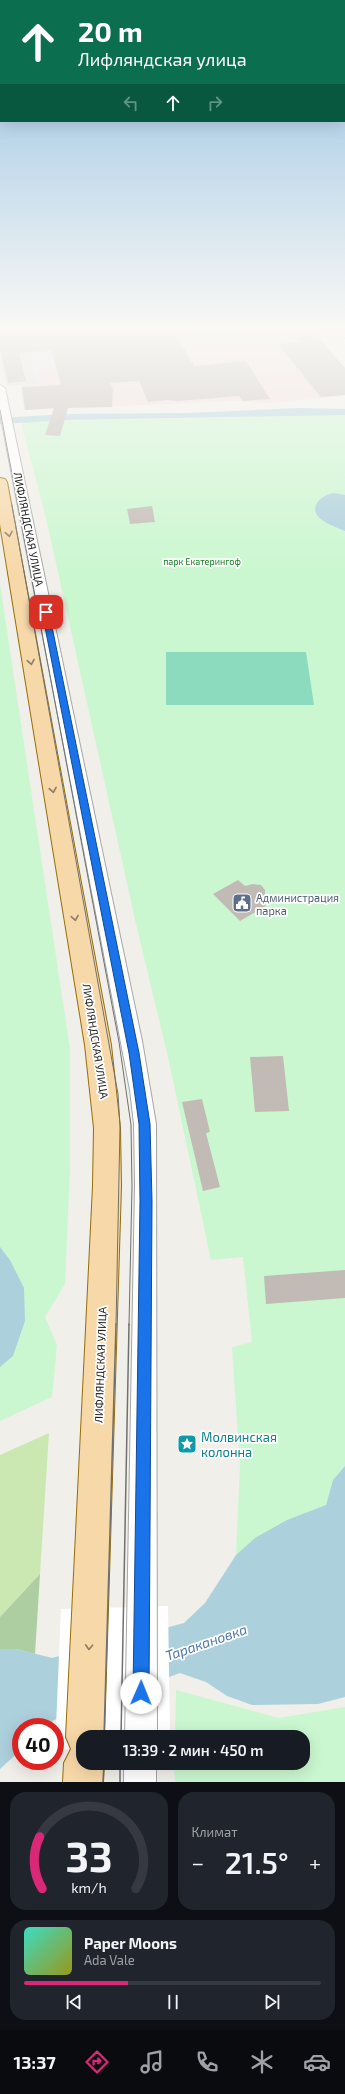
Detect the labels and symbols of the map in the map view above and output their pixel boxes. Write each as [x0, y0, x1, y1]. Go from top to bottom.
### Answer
street label: ЛИФЛЯНДСКАЯ УЛИЦА [12, 471, 47, 588]
one-way arrow [4, 531, 13, 537]
park label: парк Екатерингоф [163, 556, 241, 567]
pin [29, 595, 63, 629]
one-way arrow [26, 659, 35, 665]
one-way arrow [48, 787, 57, 793]
place label: Администрация парка [256, 891, 339, 917]
public building icon: Администрация парка [231, 892, 253, 914]
one-way arrow [71, 915, 79, 921]
street label: ЛИФЛЯНДСКАЯ УЛИЦА [80, 982, 112, 1100]
street label: ЛИФЛЯНДСКАЯ УЛИЦА [91, 1306, 109, 1423]
place label: Молвинская колонна [201, 1429, 277, 1460]
place icon: Молвинская колонна [176, 1433, 198, 1455]
water label: Таракановка [163, 1620, 249, 1664]
one-way arrow [85, 1644, 93, 1650]
position arrow [120, 1672, 162, 1714]
speed limit sign: 40 [12, 1718, 64, 1770]

